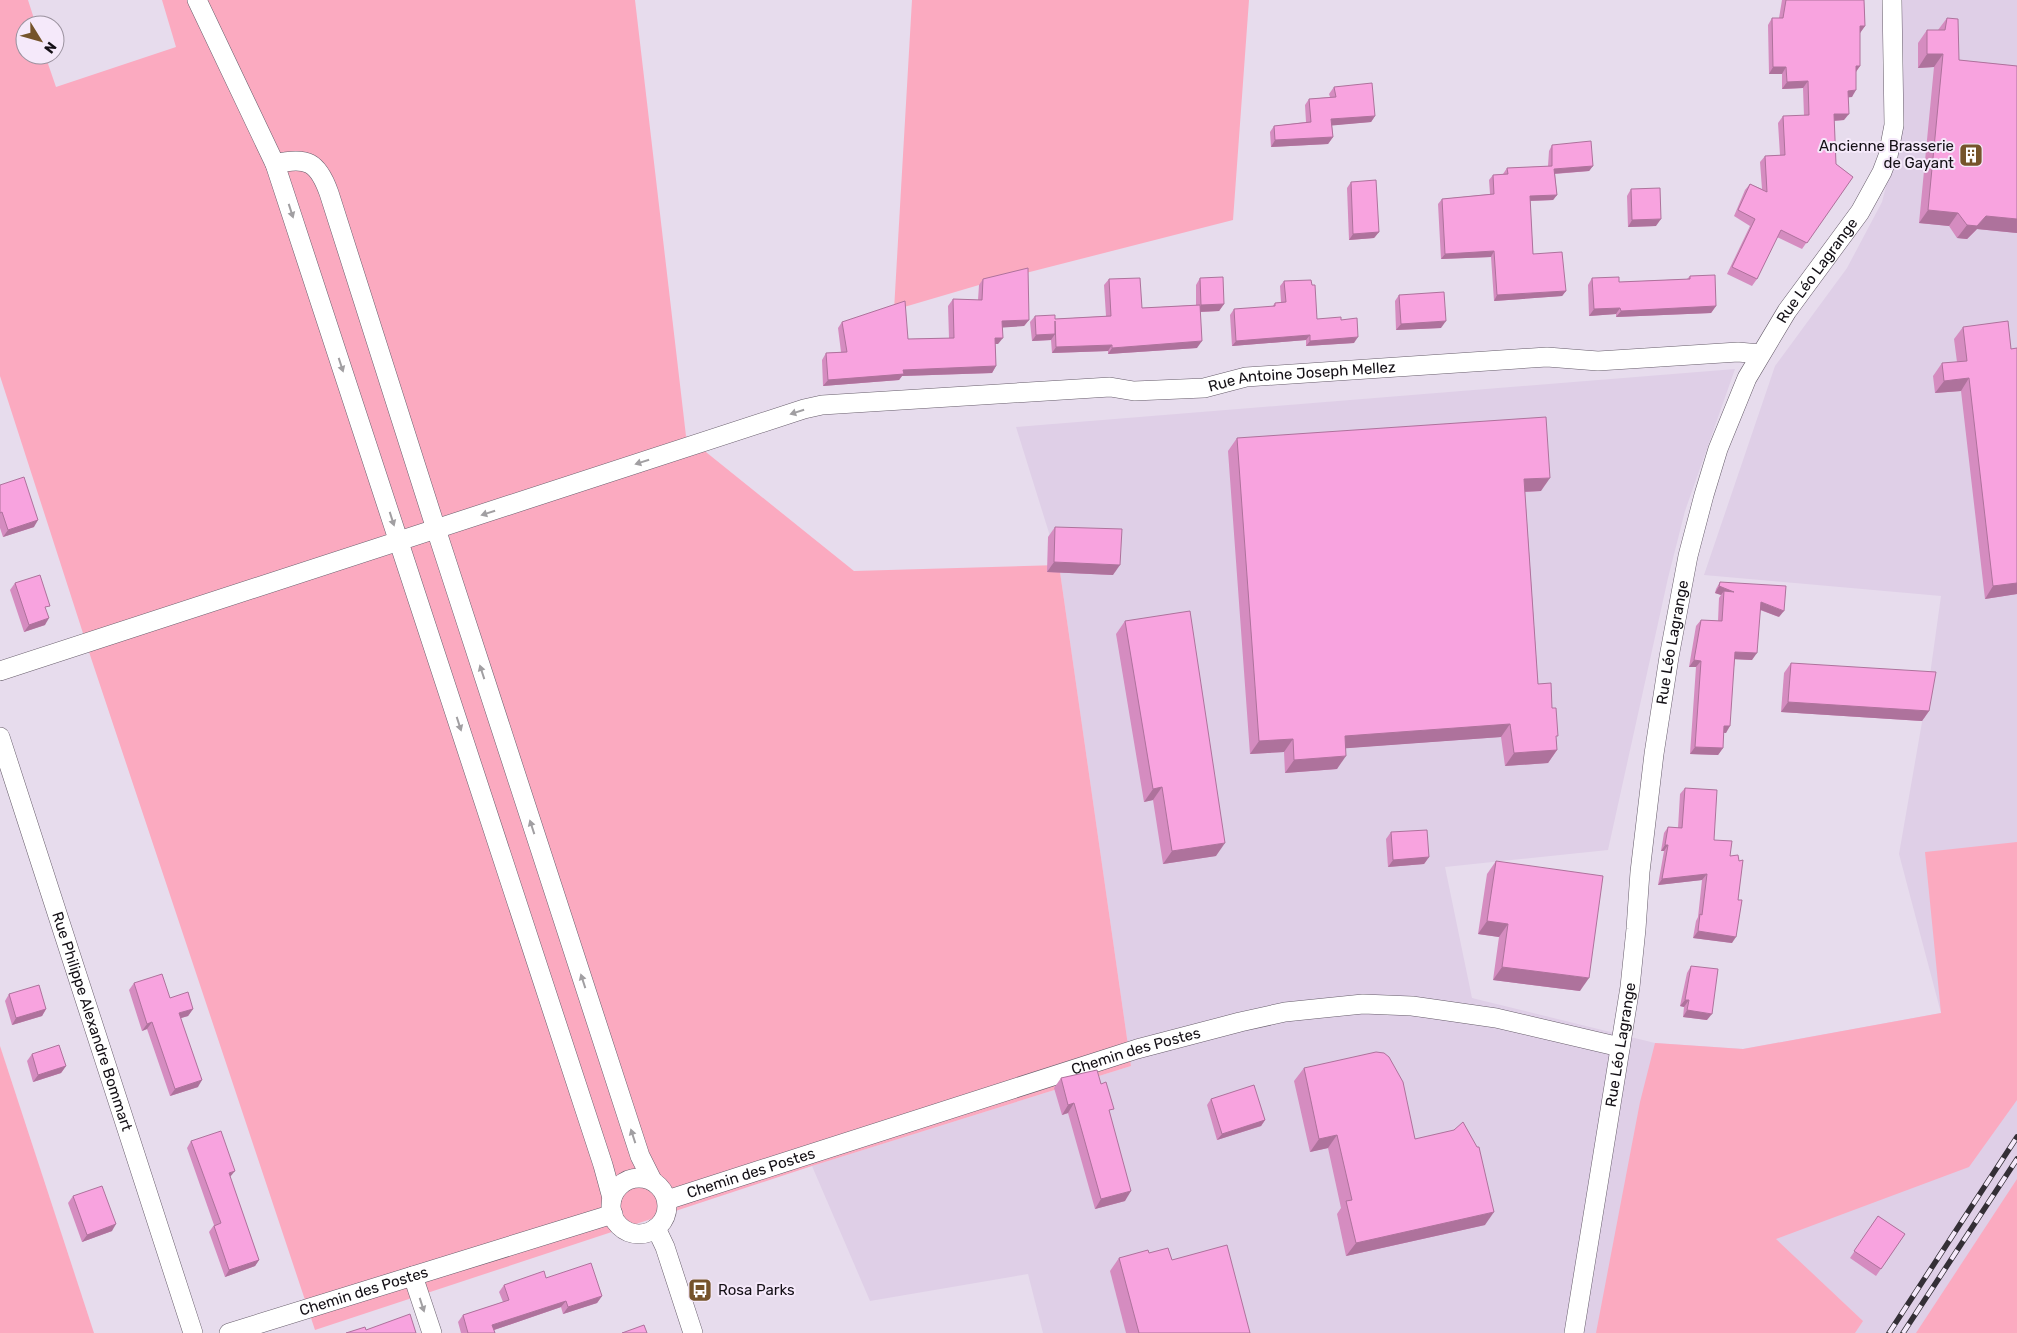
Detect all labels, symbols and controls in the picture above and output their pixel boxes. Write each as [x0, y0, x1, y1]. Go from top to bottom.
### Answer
north arrow [15, 15, 65, 65]
text: N [40, 38, 60, 57]
place label: Ancienne Brasserie de Gayant [1819, 137, 1954, 172]
building icon: Ancienne Brasserie de Gayant [1958, 142, 1984, 168]
one-way arrow [287, 203, 295, 218]
street label: Rue Léo Lagrange [1773, 214, 1862, 326]
one-way arrow [338, 358, 346, 373]
street label: Rue Antoine Joseph Mellez [1206, 358, 1396, 396]
one-way arrow [789, 408, 804, 416]
one-way arrow [635, 459, 650, 466]
one-way arrow [480, 509, 495, 517]
one-way arrow [389, 512, 396, 527]
street label: Rue Léo Lagrange [1653, 579, 1692, 706]
one-way arrow [478, 664, 486, 679]
one-way arrow [456, 716, 463, 731]
one-way arrow [528, 819, 536, 834]
street label: Rue Philippe Alexandre Bommart [48, 910, 136, 1133]
one-way arrow [578, 974, 586, 989]
street label: Rue Léo Lagrange [1602, 982, 1639, 1108]
street label: Chemin des Postes [1069, 1024, 1203, 1079]
one-way arrow [629, 1128, 636, 1143]
street label: Chemin des Postes [684, 1144, 818, 1202]
street label: Chemin des Postes [297, 1263, 431, 1320]
bus stop icon: Rosa Parks [687, 1277, 713, 1303]
place label: Rosa Parks [718, 1281, 795, 1299]
one-way arrow [419, 1297, 427, 1312]

